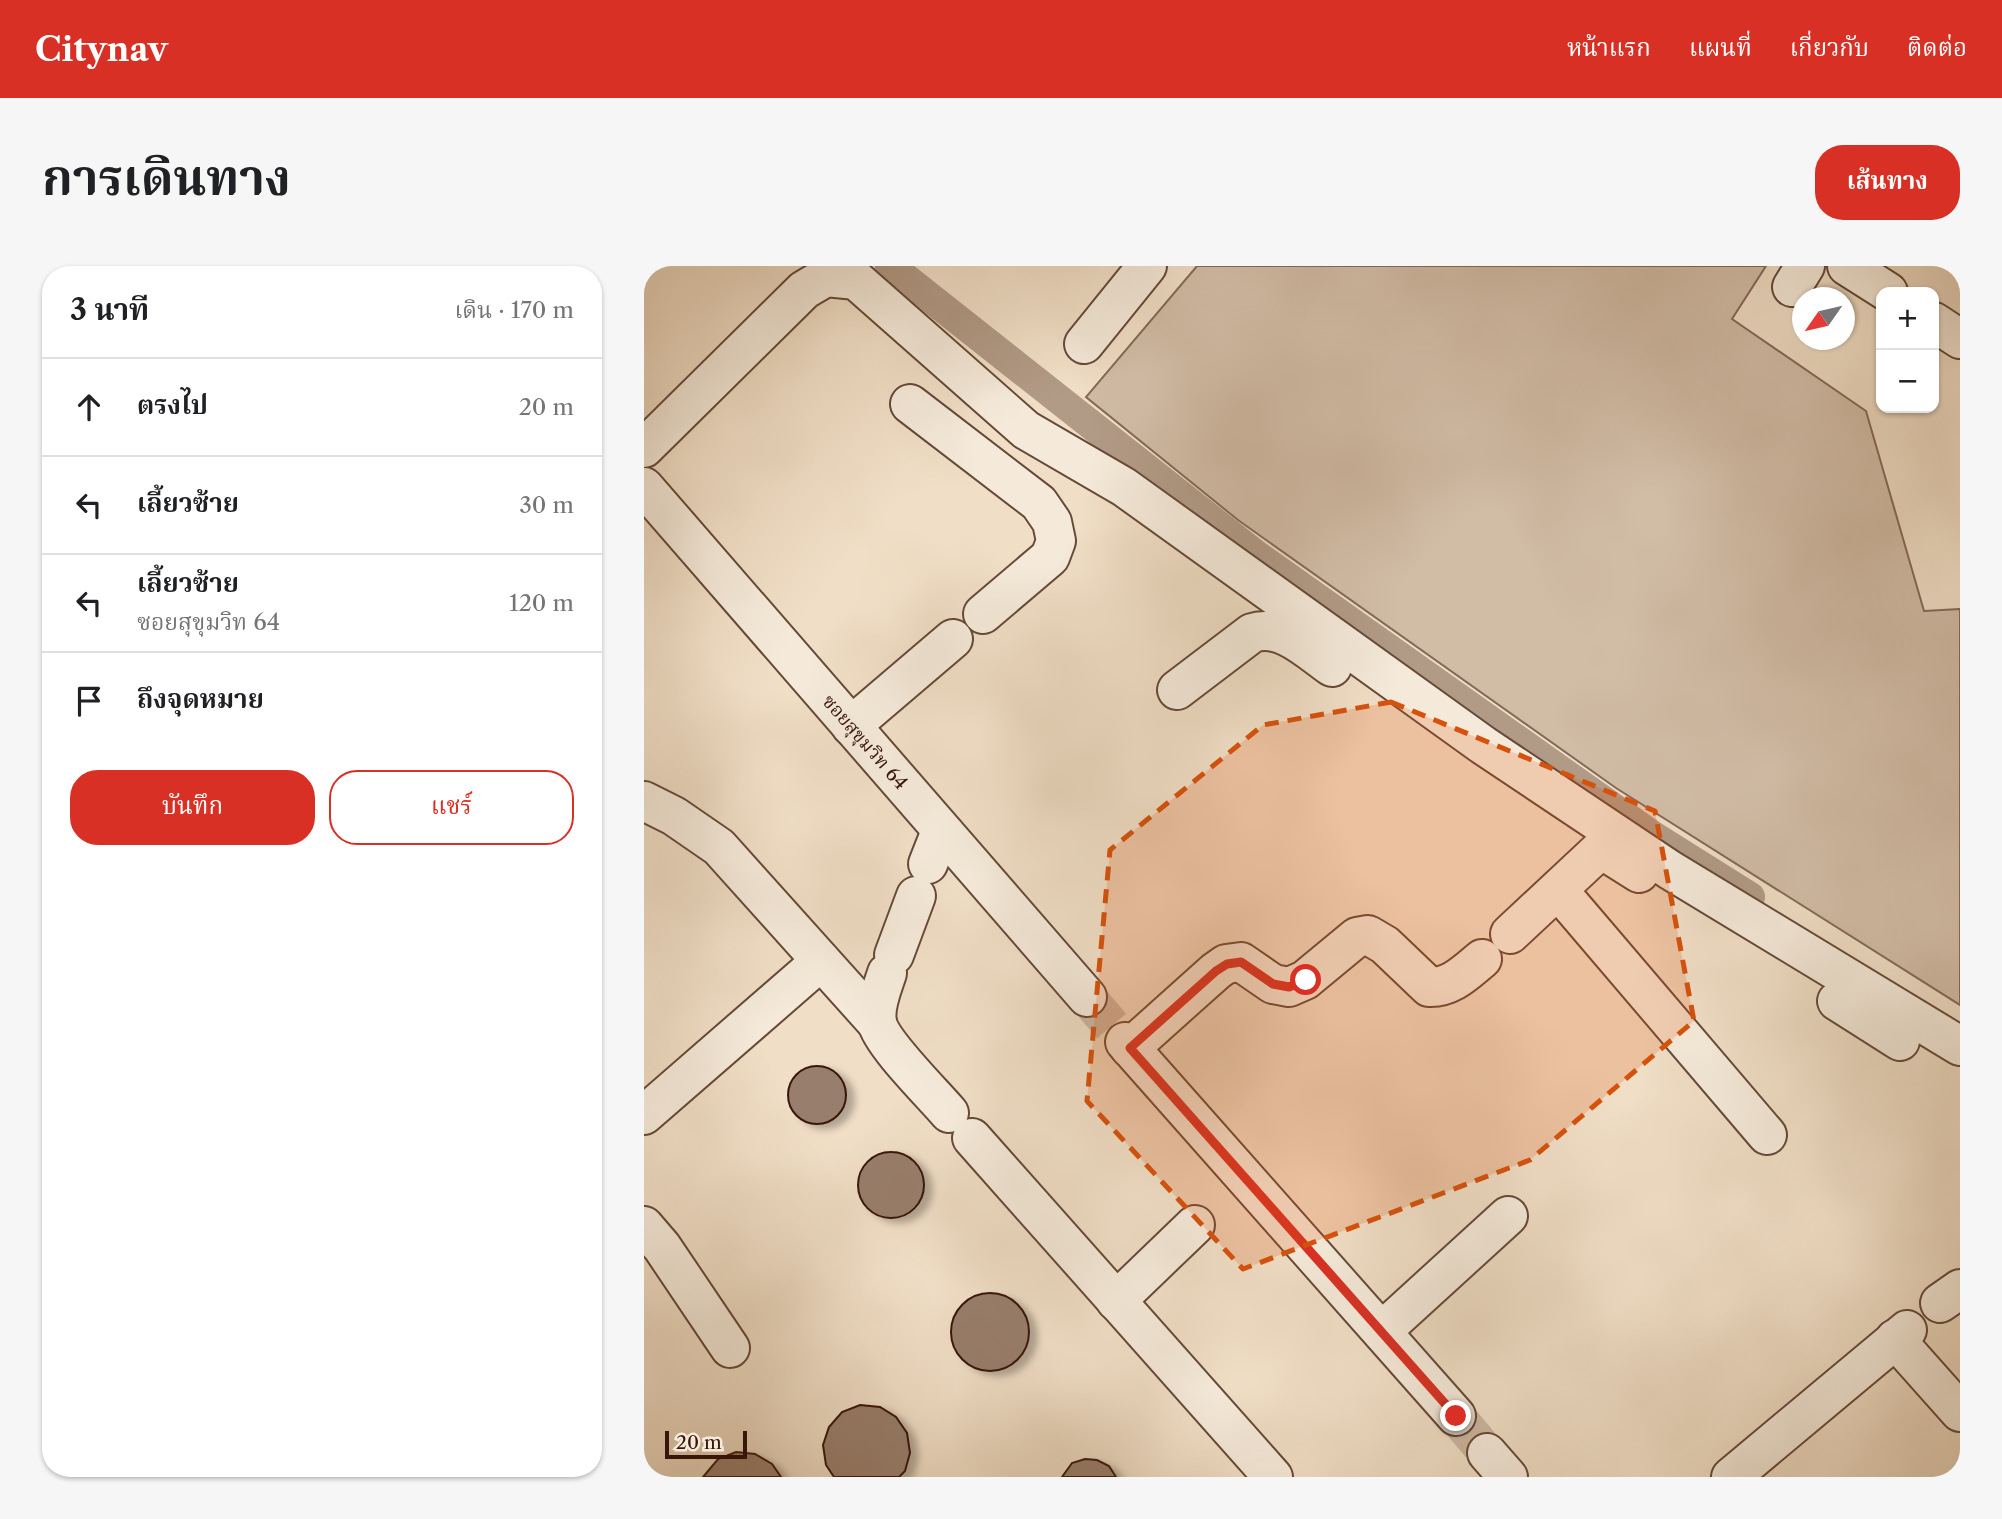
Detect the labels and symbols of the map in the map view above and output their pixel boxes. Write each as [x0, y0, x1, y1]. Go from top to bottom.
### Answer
north arrow [1792, 287, 1855, 350]
street label: ซอยสุขุมวิท 64 [817, 690, 912, 795]
route start [1290, 964, 1321, 995]
route end [1440, 1400, 1471, 1431]
scale bar [665, 1428, 747, 1460]

